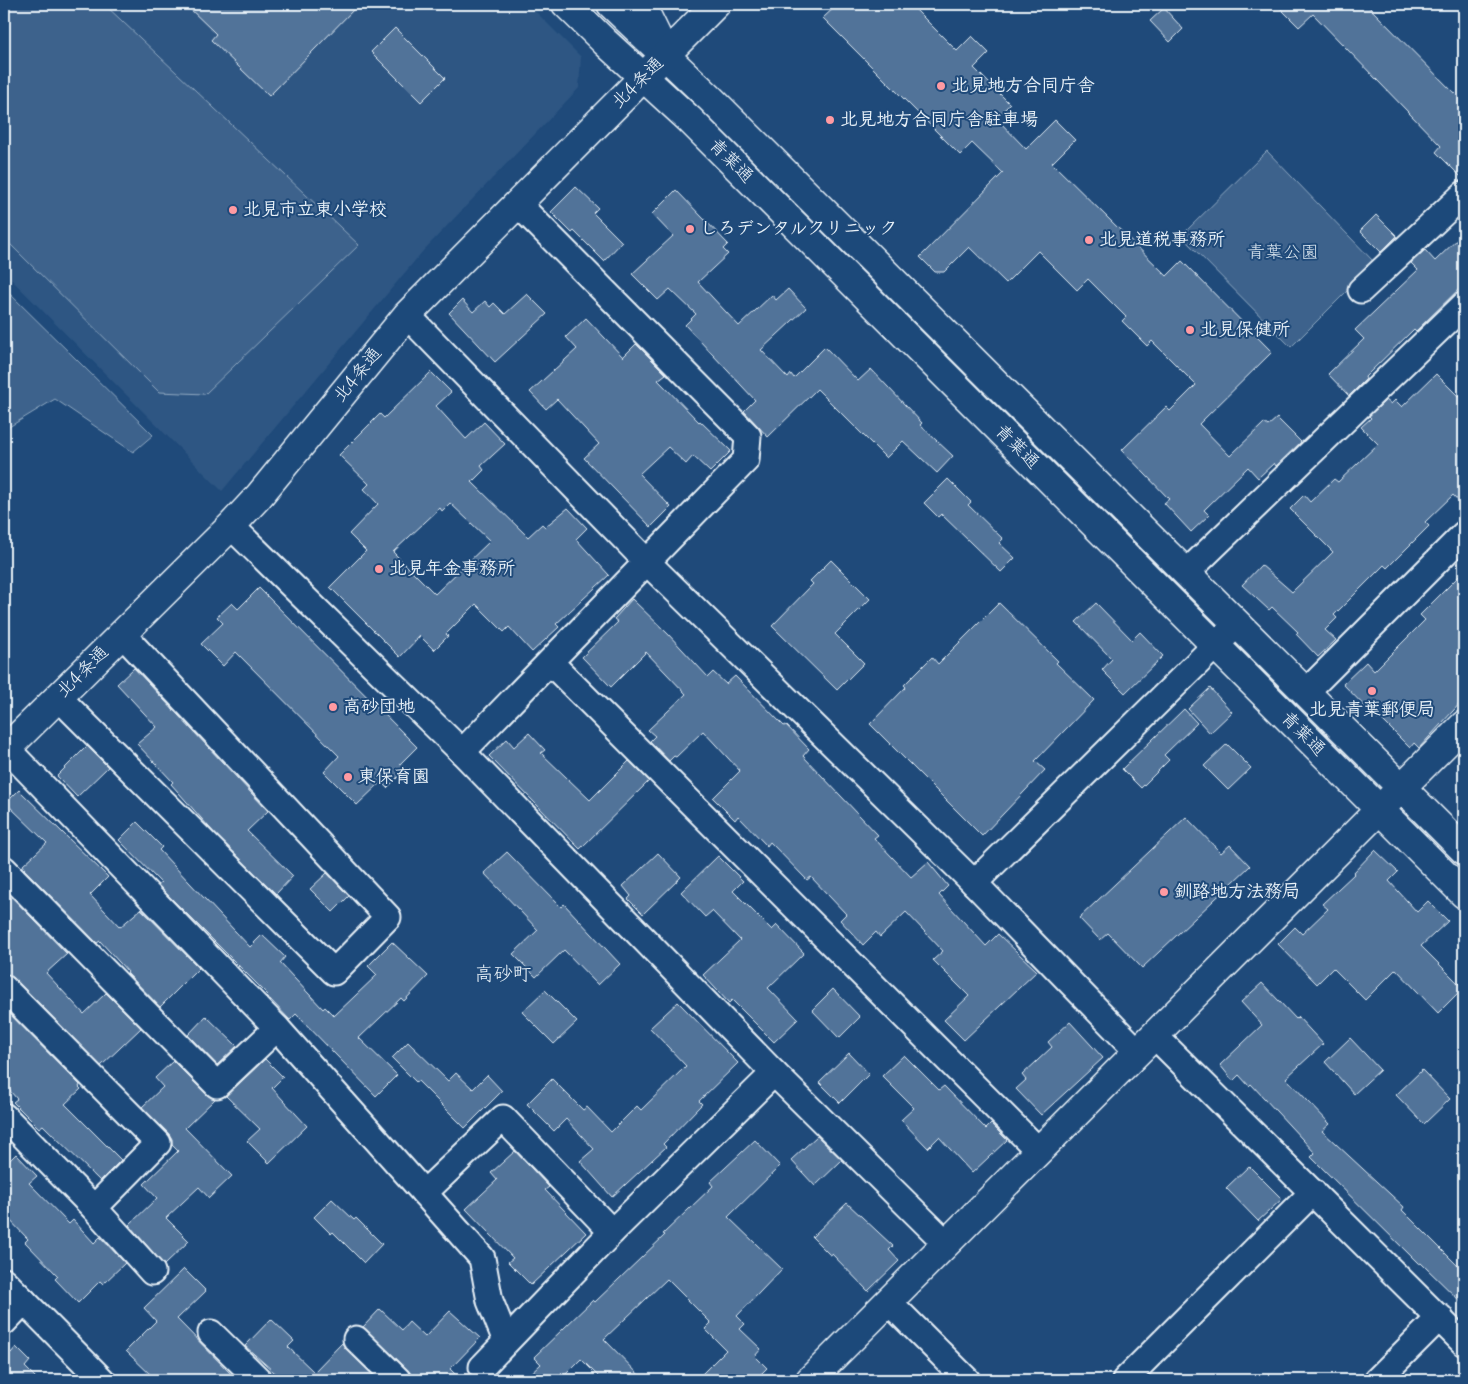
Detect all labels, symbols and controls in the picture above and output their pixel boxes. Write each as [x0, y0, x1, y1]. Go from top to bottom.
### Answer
street label: 北4条通 [607, 52, 669, 114]
place label: 北見地方合同庁舎 [951, 74, 1095, 98]
marker: 北見地方合同庁舎 [935, 80, 947, 92]
place label: 北見地方合同庁舎駐車場 [840, 108, 1038, 132]
marker: 北見地方合同庁舎駐車場 [824, 114, 836, 126]
street label: 青葉通 [703, 133, 759, 189]
place label: 北見市立東小学校 [243, 198, 387, 222]
marker: 北見市立東小学校 [227, 204, 239, 216]
place label: しろデンタルクリニック [700, 217, 897, 241]
marker: しろデンタルクリニック [684, 223, 696, 235]
place label: 北見道税事務所 [1099, 228, 1225, 252]
marker: 北見道税事務所 [1083, 234, 1095, 246]
park label: 青葉公園 [1247, 241, 1319, 265]
place label: 北見保健所 [1200, 318, 1290, 342]
marker: 北見保健所 [1184, 324, 1196, 336]
street label: 北4条通 [328, 342, 388, 408]
street label: 青葉通 [989, 419, 1045, 475]
place label: 北見年金事務所 [389, 557, 515, 581]
marker: 北見年金事務所 [373, 563, 385, 575]
street label: 北4条通 [52, 641, 114, 703]
marker: 北見青葉郵便局 [1366, 685, 1378, 697]
place label: 高砂団地 [343, 695, 415, 719]
place label: 北見青葉郵便局 [1309, 698, 1435, 722]
marker: 高砂団地 [327, 701, 339, 713]
street label: 青葉通 [1275, 706, 1331, 762]
place label: 東保育園 [358, 765, 430, 789]
marker: 東保育園 [342, 771, 354, 783]
place label: 釧路地方法務局 [1174, 880, 1300, 904]
marker: 釧路地方法務局 [1158, 886, 1170, 898]
district label: 高砂町 [474, 962, 532, 987]

